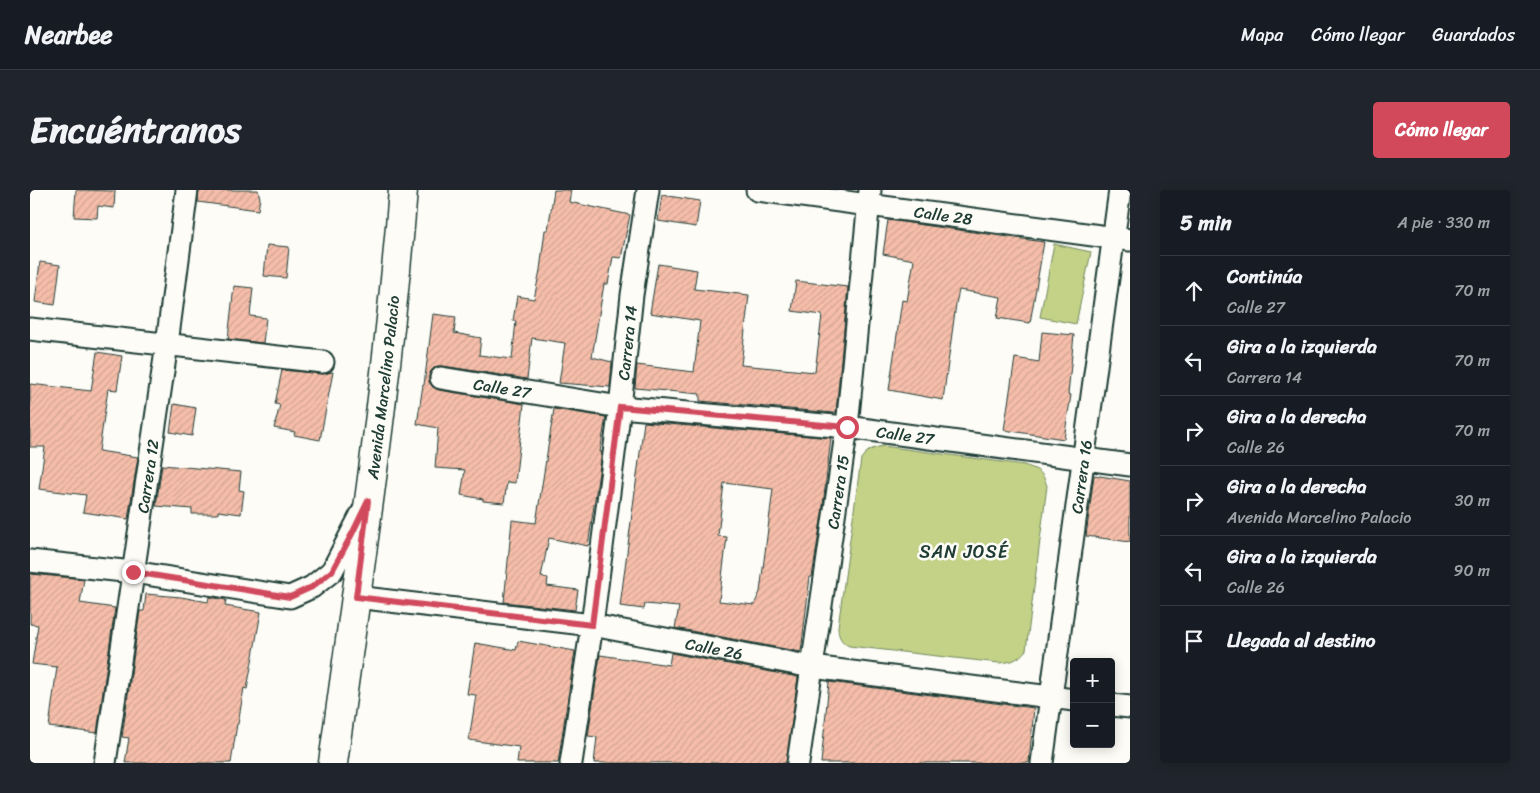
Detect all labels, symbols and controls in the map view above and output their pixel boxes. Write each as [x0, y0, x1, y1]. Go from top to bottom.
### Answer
text: Nearbee [25, 14, 113, 56]
text: Mapa [1241, 19, 1283, 51]
text: Cómo llegar [1311, 19, 1404, 51]
text: Guardados [1432, 19, 1515, 51]
text: Encuéntranos [30, 99, 241, 161]
button: Cómo llegar [1373, 102, 1510, 158]
street label: Calle 28 [912, 197, 975, 234]
text: 5 min [1180, 204, 1232, 242]
text: A pie · 330 m [1398, 208, 1490, 237]
text: Continúa [1227, 260, 1302, 293]
text: 70 m [1454, 276, 1490, 305]
icon: ahead [1180, 277, 1208, 305]
text: Calle 27 [1227, 293, 1285, 322]
street label: Avenida Marcelino Palacio [358, 294, 408, 482]
street label: Carrera 14 [609, 304, 646, 382]
text: Gira a la izquierda [1227, 330, 1377, 363]
text: 70 m [1454, 346, 1490, 375]
icon: left [1180, 347, 1208, 375]
text: Carrera 14 [1227, 363, 1302, 392]
street label: Calle 27 [471, 369, 534, 407]
text: Gira a la derecha [1227, 400, 1366, 433]
route start [836, 416, 859, 439]
text: 70 m [1454, 416, 1490, 445]
street label: Calle 27 [875, 417, 937, 454]
icon: right [1180, 417, 1208, 445]
text: Calle 26 [1227, 433, 1285, 462]
street label: Carrera 12 [128, 437, 168, 515]
street label: Carrera 16 [1062, 438, 1101, 515]
street label: Carrera 15 [818, 453, 858, 531]
text: Gira a la derecha [1227, 470, 1366, 503]
text: 30 m [1455, 486, 1490, 515]
icon: right [1180, 487, 1208, 515]
text: Avenida Marcelino Palacio [1227, 503, 1411, 532]
district label: SAN JOSÉ [919, 536, 1009, 568]
text: Gira a la izquierda [1227, 540, 1377, 573]
text: 90 m [1454, 556, 1490, 585]
icon: left [1180, 557, 1208, 585]
route end [122, 561, 145, 584]
text: Calle 26 [1227, 573, 1285, 602]
text: Llegada al destino [1227, 624, 1376, 657]
icon: arrive [1180, 627, 1208, 655]
street label: Calle 26 [683, 629, 745, 668]
map controls [1070, 658, 1115, 748]
button: + [1070, 658, 1115, 703]
button: − [1070, 703, 1115, 748]

